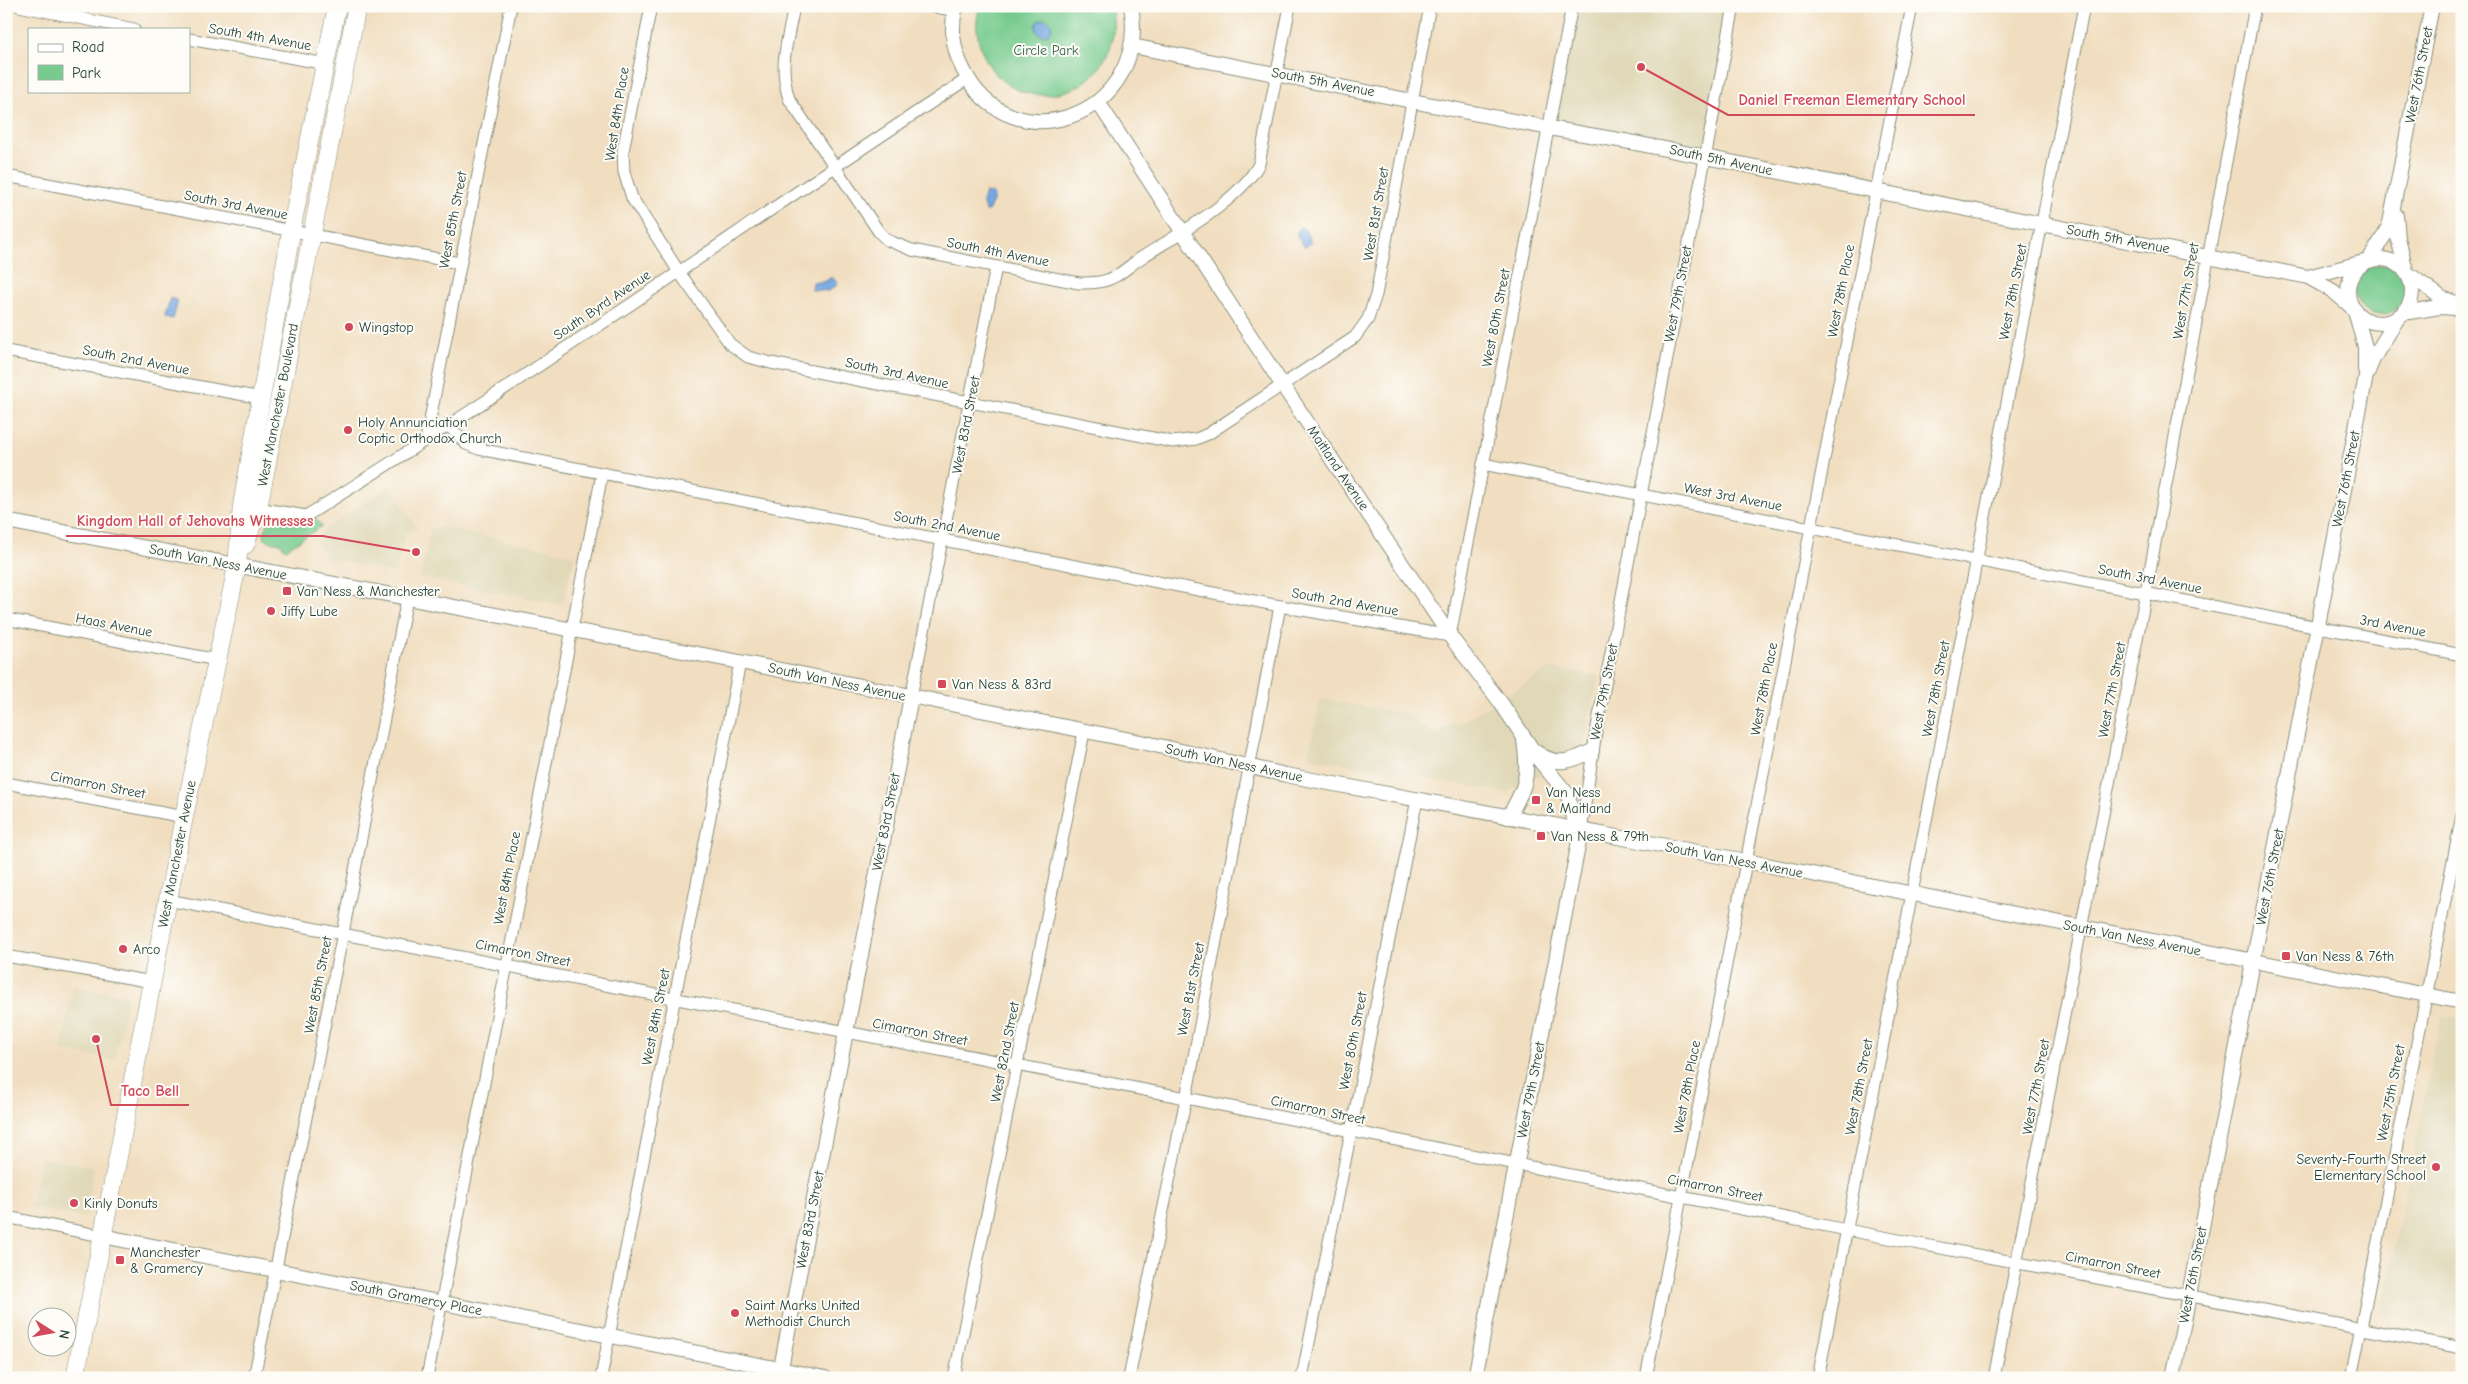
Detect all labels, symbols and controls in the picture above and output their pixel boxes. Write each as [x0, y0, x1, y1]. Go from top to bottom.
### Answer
street label: South 4th Avenue [207, 20, 313, 54]
street label: West 76th Street [2401, 24, 2437, 125]
legend [28, 28, 190, 92]
text: Road [72, 38, 104, 56]
park label: Circle Park [1013, 42, 1079, 59]
text: Park [72, 64, 101, 82]
street label: South 5th Avenue [1270, 64, 1376, 100]
street label: West 84th Place [601, 66, 633, 162]
callout: Daniel Freeman Elementary School [1728, 85, 1975, 115]
text: Daniel Freeman Elementary School [1739, 91, 1965, 109]
street label: South 5th Avenue [1668, 141, 1774, 179]
street label: West 81st Street [1359, 165, 1393, 262]
street label: West 85th Street [435, 169, 471, 270]
street label: South 3rd Avenue [183, 187, 289, 223]
street label: South 5th Avenue [2065, 221, 2171, 257]
street label: South 4th Avenue [945, 234, 1051, 270]
street label: West 78th Street [1995, 241, 2031, 342]
street label: West 77th Street [2169, 241, 2203, 340]
street label: West 79th Street [1660, 243, 1696, 344]
street label: West 78th Place [1824, 243, 1858, 339]
street label: South Byrd Avenue [550, 266, 654, 344]
street label: West 80th Street [1478, 266, 1514, 369]
place label: Wingstop [359, 319, 414, 336]
marker: Wingstop [343, 321, 355, 333]
street label: West Manchester Boulevard [254, 322, 302, 488]
street label: South 2nd Avenue [81, 341, 191, 379]
street label: South 3rd Avenue [844, 354, 950, 392]
street label: West 83rd Street [948, 374, 984, 475]
place label: Holy Annunciation Coptic Orthodox Church [358, 414, 502, 447]
street label: Maitland Avenue [1303, 422, 1373, 514]
marker: Holy Annunciation Coptic Orthodox Church [342, 424, 354, 436]
street label: West 76th Street [2328, 428, 2364, 529]
street label: West 3rd Avenue [1682, 479, 1784, 515]
callout: Kingdom Hall of Jehovahs Witnesses [66, 506, 323, 536]
street label: South 2nd Avenue [892, 507, 1002, 545]
text: Kingdom Hall of Jehovahs Witnesses [77, 512, 313, 530]
street label: South Van Ness Avenue [148, 540, 288, 584]
street label: South 3rd Avenue [2097, 561, 2203, 597]
place label: Van Ness & Manchester [297, 583, 440, 600]
street label: South 2nd Avenue [1290, 584, 1400, 620]
marker: Van Ness & Manchester [281, 585, 293, 597]
place label: Jiffy Lube [281, 603, 338, 620]
marker: Jiffy Lube [265, 605, 277, 617]
street label: Haas Avenue [74, 609, 154, 641]
street label: 3rd Avenue [2359, 611, 2427, 641]
street label: West 78th Street [1918, 638, 1954, 739]
street label: West 77th Street [2094, 640, 2130, 739]
street label: West 79th Street [1586, 641, 1622, 742]
street label: West 78th Place [1747, 641, 1781, 737]
street label: South Van Ness Avenue [767, 659, 907, 705]
place label: Van Ness & 83rd [952, 676, 1051, 693]
marker: Van Ness & 83rd [936, 678, 948, 690]
street label: South Van Ness Avenue [1164, 740, 1304, 786]
street label: Cimarron Street [49, 767, 148, 803]
street label: West 83rd Street [868, 771, 904, 872]
street label: West Manchester Avenue [154, 779, 200, 929]
place label: Van Ness & Maitland [1546, 784, 1611, 817]
marker: Van Ness & Maitland [1530, 794, 1542, 806]
street label: West 76th Street [2252, 826, 2288, 927]
place label: Van Ness & 79th [1551, 828, 1649, 845]
street label: West 84th Place [490, 830, 524, 926]
marker: Van Ness & 79th [1535, 830, 1547, 842]
street label: South Van Ness Avenue [1664, 838, 1804, 882]
street label: South Van Ness Avenue [2062, 916, 2202, 960]
street label: West 85th Street [300, 934, 336, 1035]
street label: Cimarron Street [474, 935, 573, 971]
street label: West 81st Street [1174, 940, 1209, 1037]
place label: Arco [133, 941, 160, 958]
marker: Arco [117, 943, 129, 955]
place label: Van Ness & 76th [2296, 948, 2394, 965]
marker: Van Ness & 76th [2280, 950, 2292, 962]
street label: West 84th Street [638, 966, 674, 1067]
street label: West 80th Street [1335, 989, 1371, 1092]
street label: West 82nd Street [987, 999, 1023, 1104]
street label: Cimarron Street [871, 1014, 970, 1050]
street label: West 78th Street [1841, 1036, 1877, 1137]
street label: West 77th Street [2018, 1037, 2054, 1136]
street label: West 79th Street [1513, 1039, 1549, 1140]
street label: West 78th Place [1670, 1039, 1704, 1135]
street label: West 75th Street [2373, 1042, 2409, 1143]
callout: Taco Bell [111, 1075, 189, 1105]
text: Taco Bell [121, 1082, 179, 1100]
street label: Cimarron Street [1269, 1092, 1368, 1129]
place label: Seventy-Fourth Street Elementary School [2296, 1151, 2427, 1184]
marker: Seventy-Fourth Street Elementary School [2430, 1161, 2442, 1173]
street label: West 83rd Street [792, 1169, 828, 1270]
street label: Cimarron Street [1666, 1170, 1765, 1206]
place label: Kinly Donuts [84, 1195, 158, 1212]
marker: Kinly Donuts [68, 1197, 80, 1209]
street label: West 76th Street [2175, 1224, 2211, 1325]
place label: Manchester & Gramercy [130, 1244, 204, 1277]
street label: Cimarron Street [2064, 1247, 2163, 1283]
marker: Manchester & Gramercy [114, 1254, 126, 1266]
street label: South Gramercy Place [348, 1277, 484, 1319]
place label: Saint Marks United Methodist Church [745, 1297, 860, 1330]
north arrow [28, 1306, 78, 1356]
marker: Saint Marks United Methodist Church [729, 1307, 741, 1319]
text: N [55, 1328, 73, 1340]

